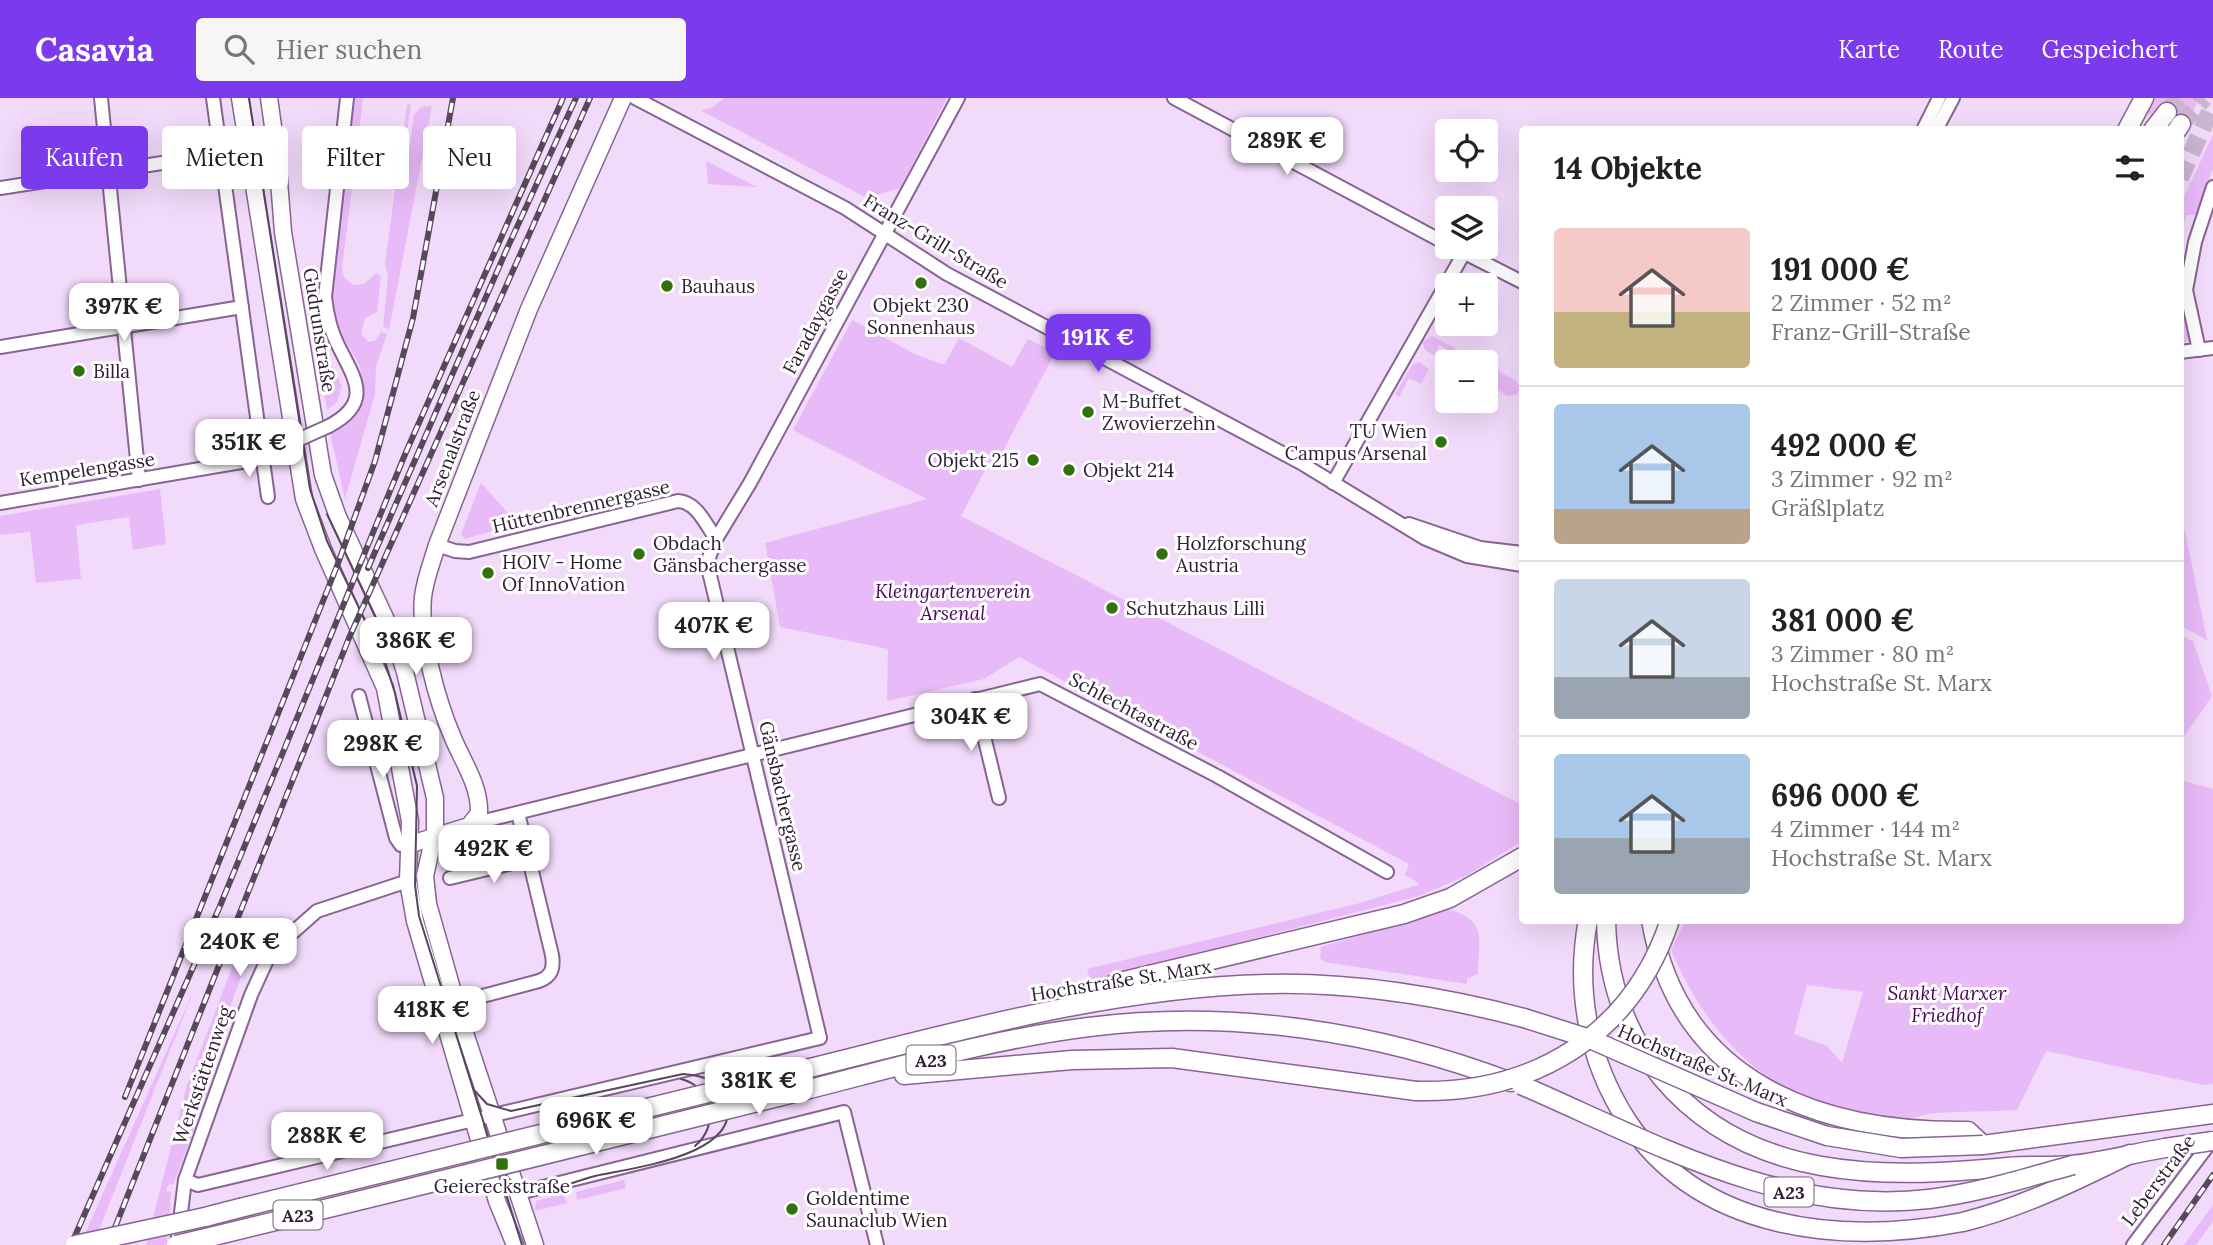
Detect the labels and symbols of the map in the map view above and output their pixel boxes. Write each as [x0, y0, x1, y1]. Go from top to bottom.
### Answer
pin: 289K € [1230, 118, 1344, 177]
street label: Franz-Grill-Straße [859, 188, 1013, 294]
street label: Faradaygasse [777, 264, 853, 378]
street label: Gudrunstraße [298, 266, 342, 394]
place label: Bauhaus [681, 274, 755, 298]
marker: Objekt 230 Sonnenhaus [913, 275, 929, 291]
marker: Bauhaus [659, 278, 675, 294]
pin: 397K € [67, 284, 181, 343]
place label: Objekt 230 Sonnenhaus [867, 293, 975, 339]
pin: 191K € [1041, 314, 1155, 374]
place label: Billa [93, 359, 130, 383]
marker: Billa [71, 363, 87, 379]
street label: Arsenalstraße [418, 386, 485, 511]
place label: M-Buffet Zwovierzehn [1102, 389, 1216, 435]
marker: M-Buffet Zwovierzehn [1080, 404, 1096, 420]
place label: TU Wien Campus Arsenal [1285, 419, 1427, 465]
pin: 351K € [192, 420, 306, 479]
marker: TU Wien Campus Arsenal [1433, 434, 1449, 450]
street label: Kempelengasse [18, 446, 156, 492]
place label: Objekt 215 [928, 448, 1019, 472]
marker: Objekt 215 [1025, 452, 1041, 468]
place label: Objekt 214 [1083, 458, 1174, 482]
marker: Objekt 214 [1061, 462, 1077, 478]
street label: Hüttenbrennergasse [490, 474, 672, 538]
place label: Obdach Gänsbachergasse [653, 531, 807, 577]
place label: Holzforschung Austria [1175, 531, 1306, 577]
marker: Obdach Gänsbachergasse [631, 546, 647, 562]
marker: Holzforschung Austria [1154, 546, 1170, 562]
place label: HOIV - Home Of InnoVation [502, 550, 625, 596]
marker: HOIV - Home Of InnoVation [480, 565, 496, 581]
park label: Kleingartenverein Arsenal [875, 579, 1031, 625]
place label: Schutzhaus Lilli [1126, 596, 1265, 620]
marker: Schutzhaus Lilli [1104, 600, 1120, 616]
pin: 407K € [657, 602, 771, 662]
pin: 386K € [359, 618, 473, 677]
street label: Schlechtastraße [1065, 667, 1203, 755]
pin: 304K € [914, 694, 1028, 753]
street label: Gänsbachergasse [754, 718, 812, 874]
pin: 298K € [326, 720, 440, 780]
pin: 492K € [437, 826, 551, 885]
pin: 240K € [183, 918, 297, 978]
street label: Hochstraße St. Marx [1029, 954, 1213, 1006]
park label: Sankt Marxer Friedhof [1888, 981, 2007, 1027]
pin: 418K € [375, 986, 489, 1046]
street label: Werkstättenweg [167, 1002, 237, 1147]
street label: Hochstraße St. Marx [1614, 1018, 1792, 1112]
road number: A23 [906, 1045, 956, 1074]
pin: 381K € [702, 1058, 816, 1117]
pin: 696K € [539, 1098, 653, 1157]
pin: 288K € [270, 1112, 384, 1172]
street label: Leberstraße [2116, 1130, 2200, 1230]
marker: Geiereckstraße [494, 1156, 510, 1172]
place label: Geiereckstraße [434, 1174, 570, 1198]
road number: A23 [1764, 1177, 1814, 1206]
place label: Goldentime Saunaclub Wien [806, 1186, 948, 1232]
road number: A23 [274, 1200, 322, 1230]
marker: Goldentime Saunaclub Wien [784, 1201, 800, 1217]

